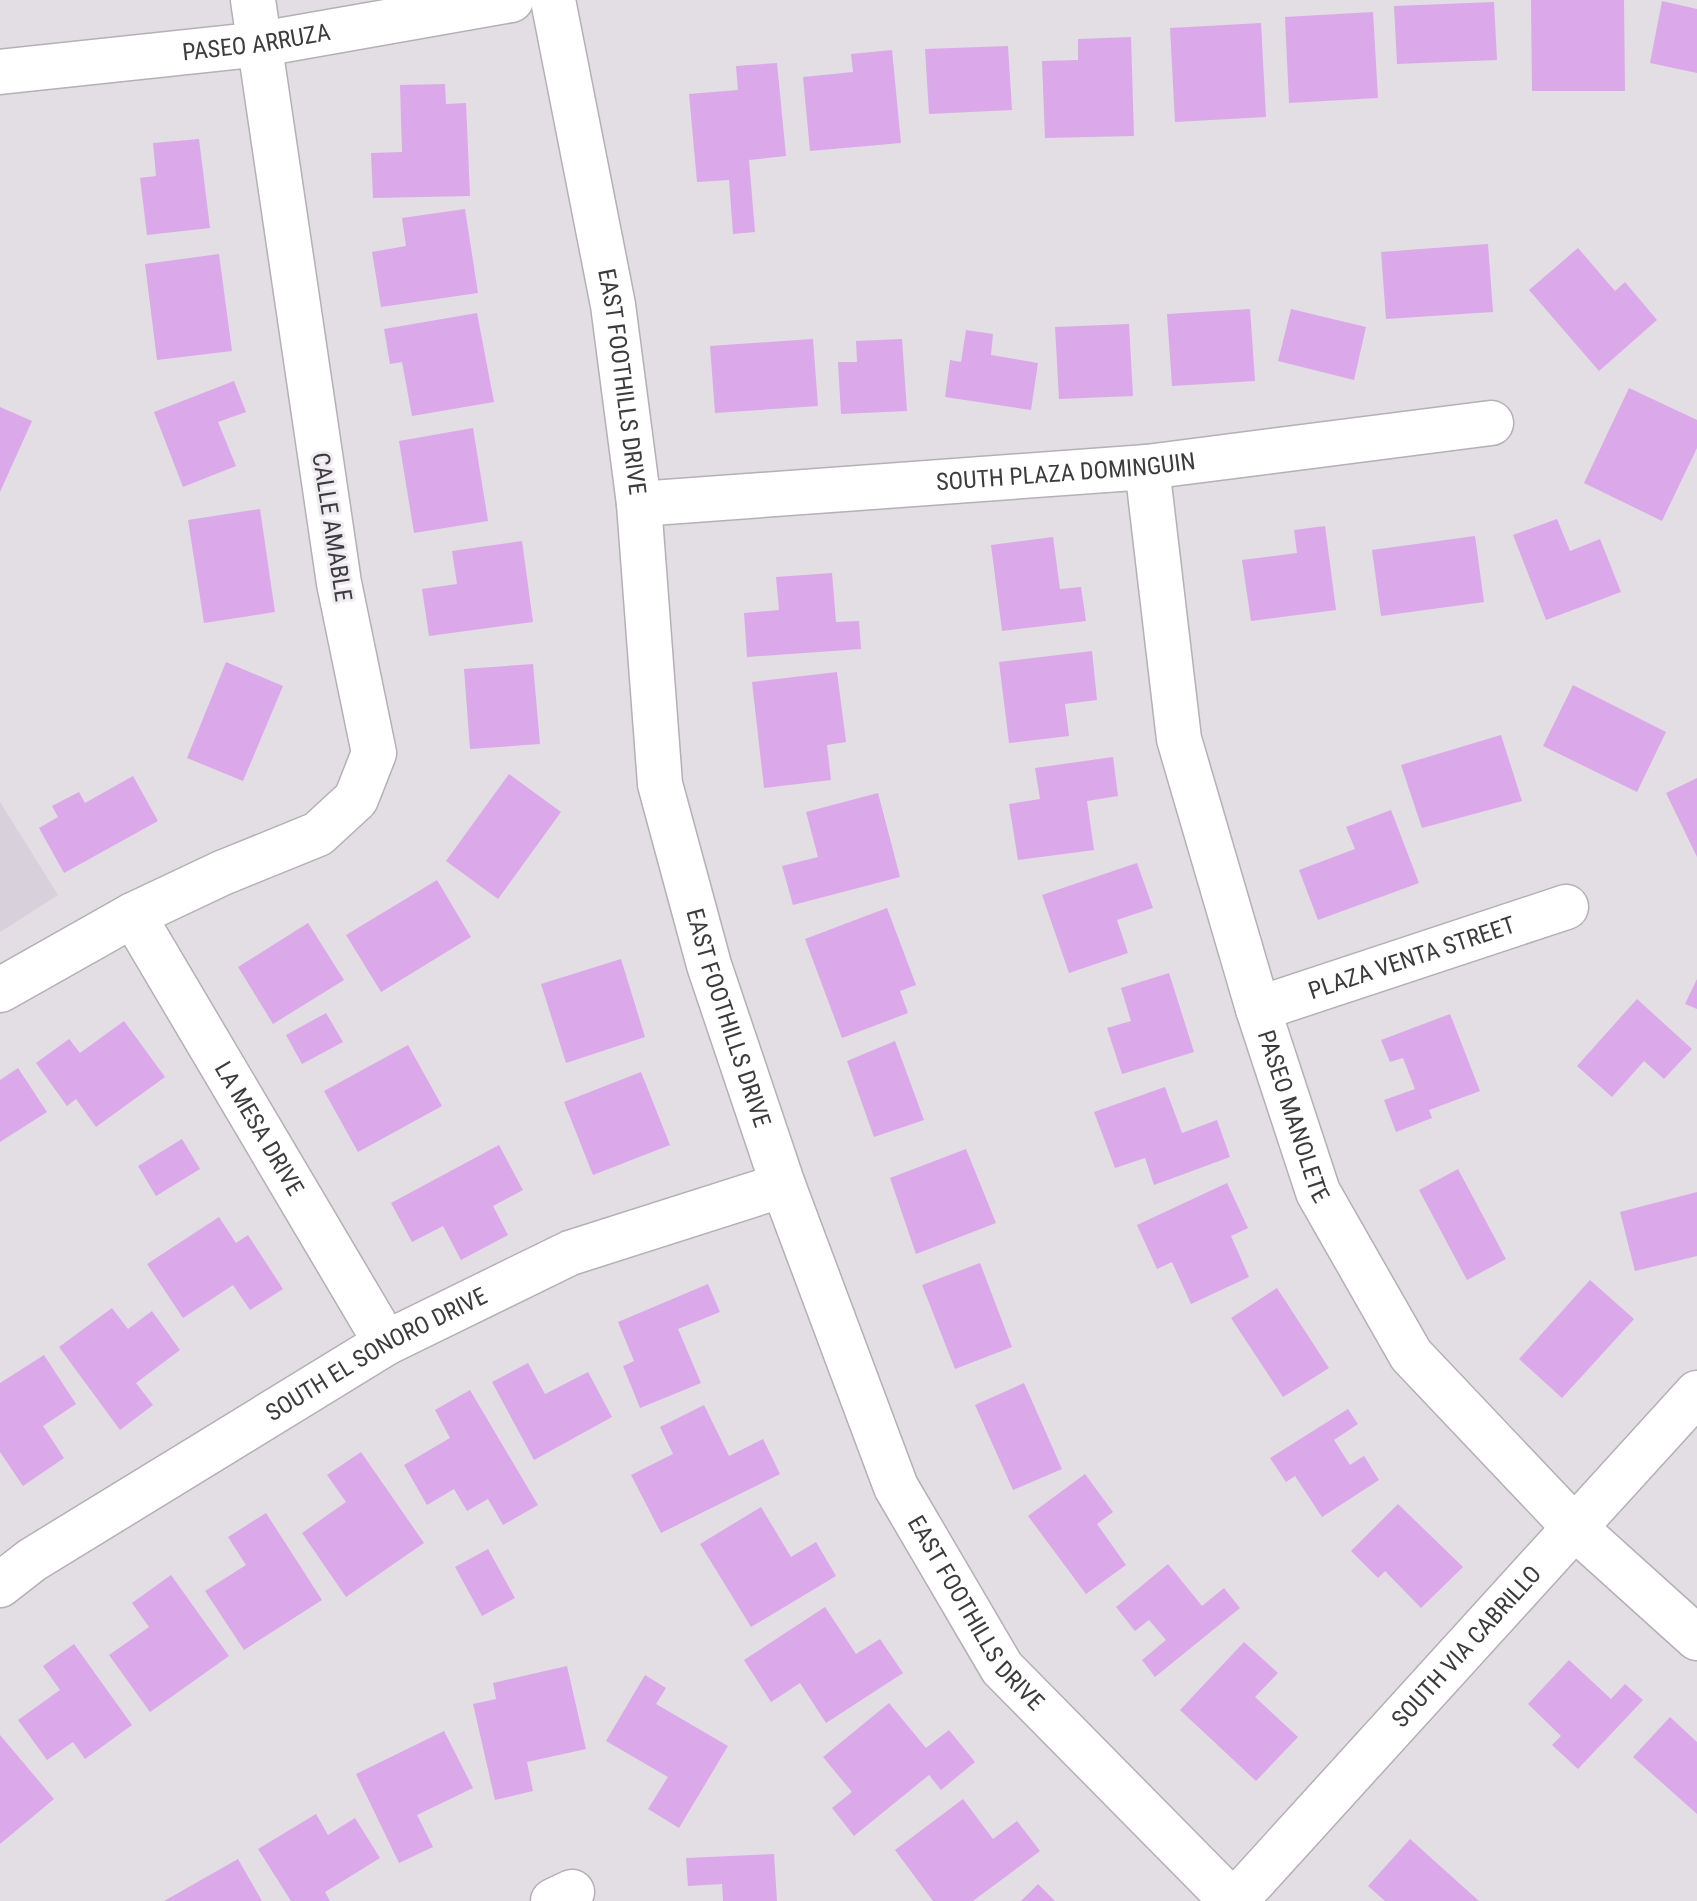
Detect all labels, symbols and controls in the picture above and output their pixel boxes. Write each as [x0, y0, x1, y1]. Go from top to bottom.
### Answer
street label: PASEO ARRUZA [181, 18, 333, 66]
street label: EAST FOOTHILLS DRIVE [592, 266, 652, 496]
street label: SOUTH PLAZA DOMINGUIN [935, 447, 1197, 496]
street label: CALLE AMABLE [306, 451, 358, 603]
street label: EAST FOOTHILLS DRIVE [680, 906, 777, 1131]
street label: PLAZA VENTA STREET [1305, 911, 1519, 1005]
street label: PASEO MANOLETE [1252, 1027, 1335, 1208]
street label: LA MESA DRIVE [209, 1056, 310, 1201]
street label: SOUTH EL SONORO DRIVE [261, 1282, 492, 1427]
street label: EAST FOOTHILLS DRIVE [902, 1511, 1050, 1716]
street label: SOUTH VIA CABRILLO [1386, 1560, 1547, 1733]

